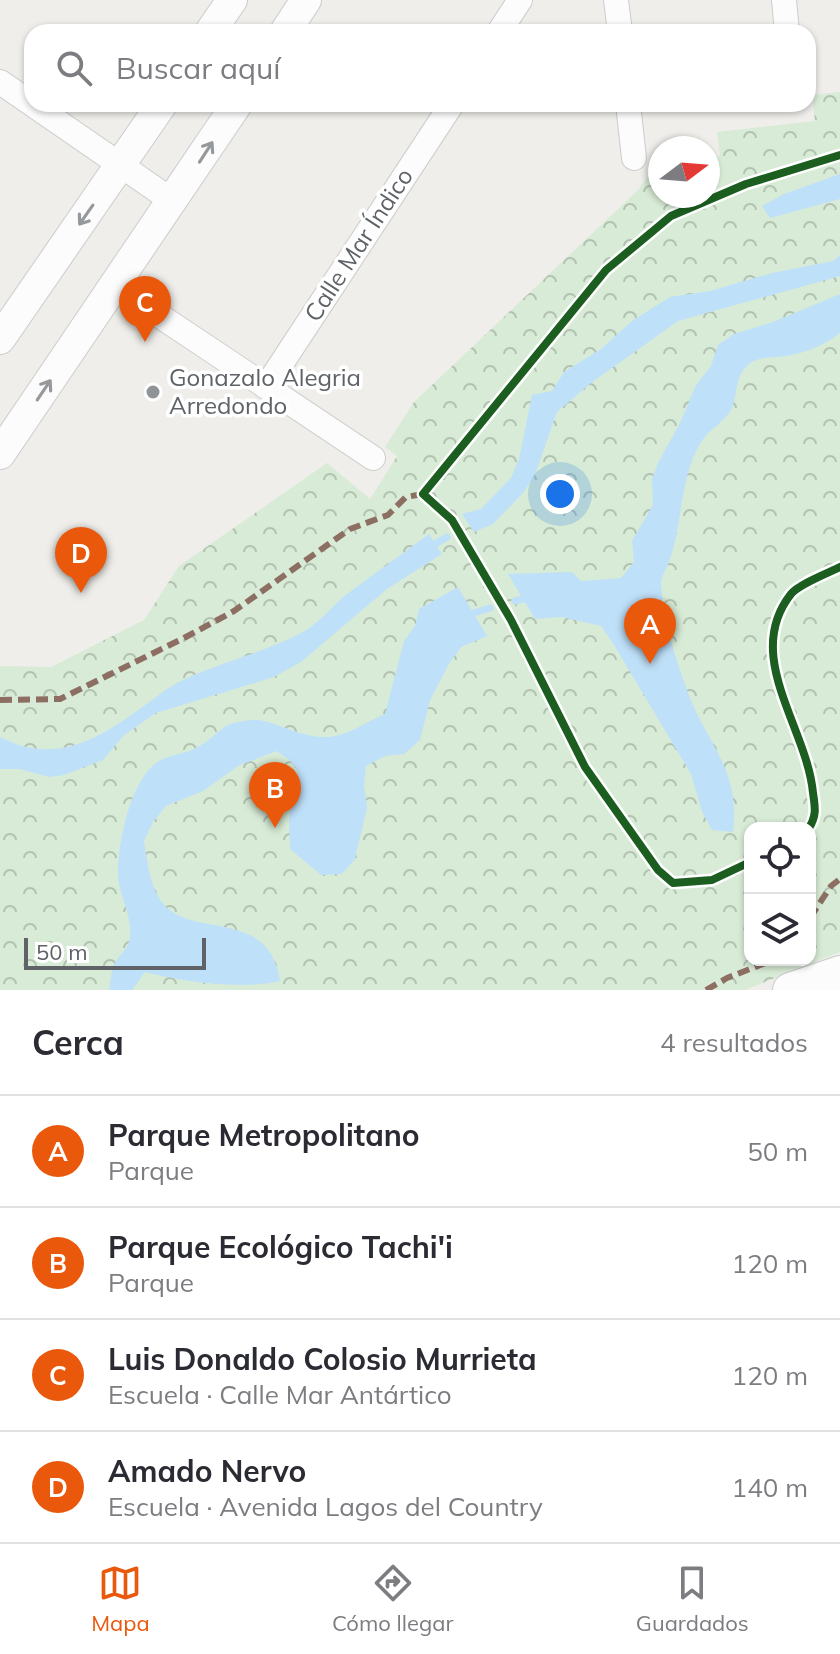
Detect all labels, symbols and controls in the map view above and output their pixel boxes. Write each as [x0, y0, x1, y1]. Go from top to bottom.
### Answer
search box [24, 24, 816, 112]
icon: search [52, 46, 96, 90]
text: Buscar aquí [116, 49, 281, 87]
north arrow [648, 136, 720, 208]
one-way arrow [198, 141, 215, 163]
street label: Calle Mar Índico [297, 162, 419, 327]
one-way arrow [78, 203, 94, 225]
pin: C [119, 276, 171, 342]
place label: Gonazalo Alegria Arredondo [169, 362, 361, 420]
one-way arrow [36, 379, 52, 401]
marker: Gonazalo Alegria Arredondo [144, 383, 162, 401]
your location [540, 474, 580, 514]
pin: D [55, 527, 107, 593]
pin: A [624, 598, 676, 664]
pin: B [249, 762, 301, 828]
map controls [744, 822, 816, 966]
button: locate [744, 822, 816, 894]
button: layers [744, 894, 816, 966]
scale bar [24, 934, 206, 970]
text: 50 m [36, 938, 87, 966]
text: Cerca [32, 1021, 124, 1064]
text: 4 resultados [660, 1026, 808, 1059]
text: Parque Metropolitano [108, 1116, 420, 1154]
text: A [48, 1135, 68, 1168]
text: 50 m [747, 1135, 808, 1168]
text: Parque [108, 1154, 194, 1187]
text: Parque Ecológico Tachi'i [108, 1228, 453, 1266]
text: B [49, 1247, 67, 1280]
text: 120 m [732, 1247, 808, 1280]
text: Parque [108, 1266, 194, 1299]
text: Luis Donaldo Colosio Murrieta [108, 1340, 537, 1378]
text: C [49, 1359, 67, 1392]
text: 120 m [732, 1359, 808, 1392]
text: Escuela · Calle Mar Antártico [108, 1378, 452, 1411]
text: Amado Nervo [108, 1452, 306, 1490]
text: D [48, 1471, 68, 1504]
text: 140 m [732, 1471, 808, 1504]
text: Escuela · Avenida Lagos del Country [108, 1490, 543, 1523]
tab: Mapa [91, 1561, 150, 1637]
tab: Cómo llegar [332, 1561, 453, 1637]
tab: Guardados [636, 1561, 749, 1637]

